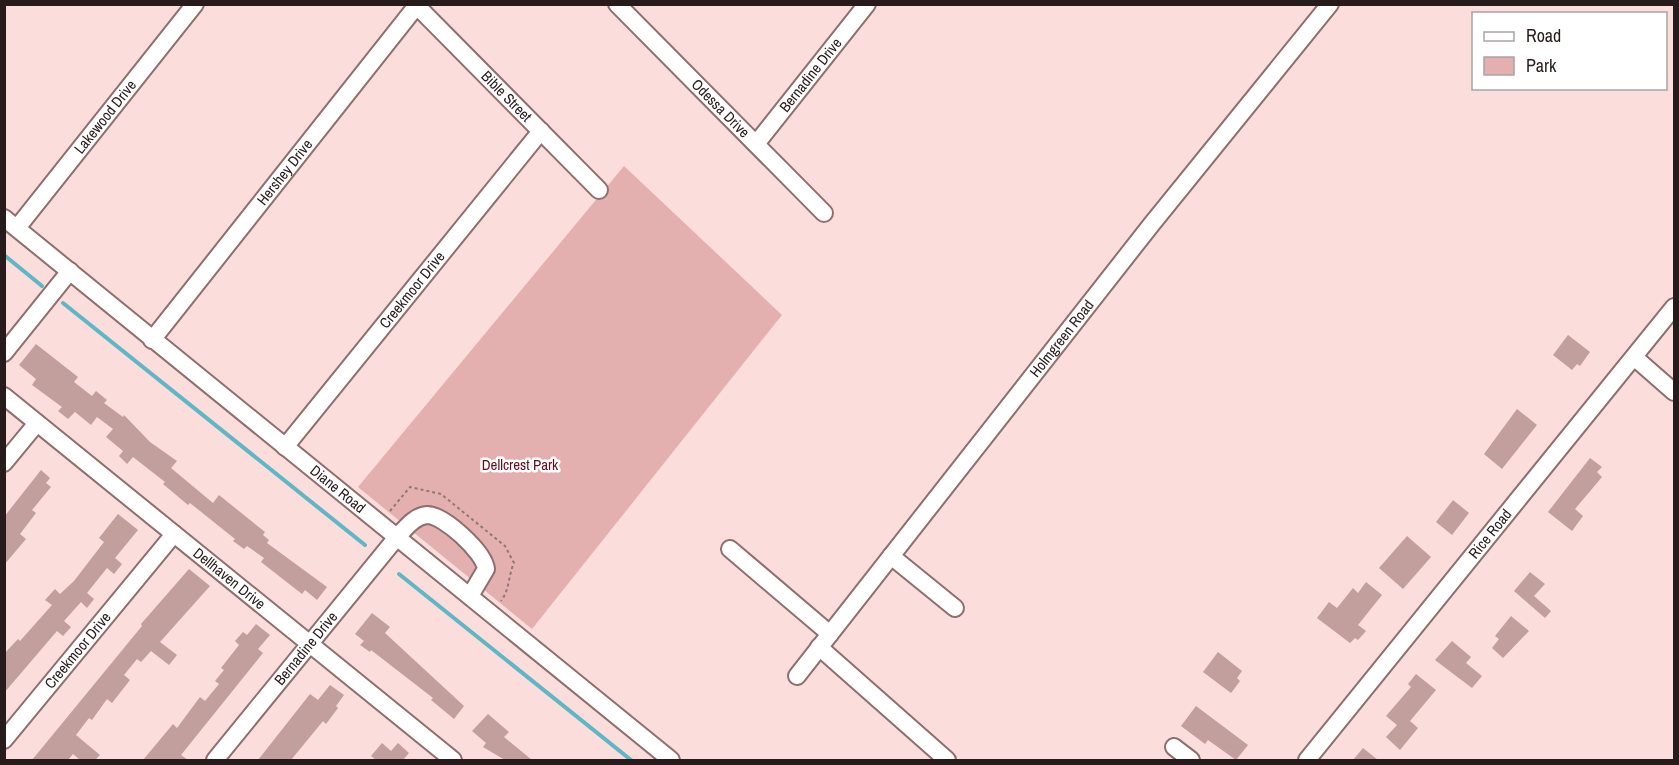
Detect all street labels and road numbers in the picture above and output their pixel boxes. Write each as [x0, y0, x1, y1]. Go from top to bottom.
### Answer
street label: Bernadine Drive [774, 33, 846, 116]
street label: Bible Street [477, 66, 537, 127]
street label: Odessa Drive [687, 74, 755, 142]
street label: Lakewood Drive [69, 75, 141, 158]
street label: Hershey Drive [252, 134, 317, 209]
street label: Creekmoor Drive [374, 247, 450, 333]
street label: Holmgreen Road [1025, 295, 1098, 381]
street label: Diane Road [306, 460, 370, 518]
street label: Rice Road [1463, 504, 1516, 563]
street label: Dellhaven Drive [189, 543, 270, 614]
street label: Creekmoor Drive [40, 607, 115, 693]
street label: Bernadine Drive [269, 607, 342, 689]

